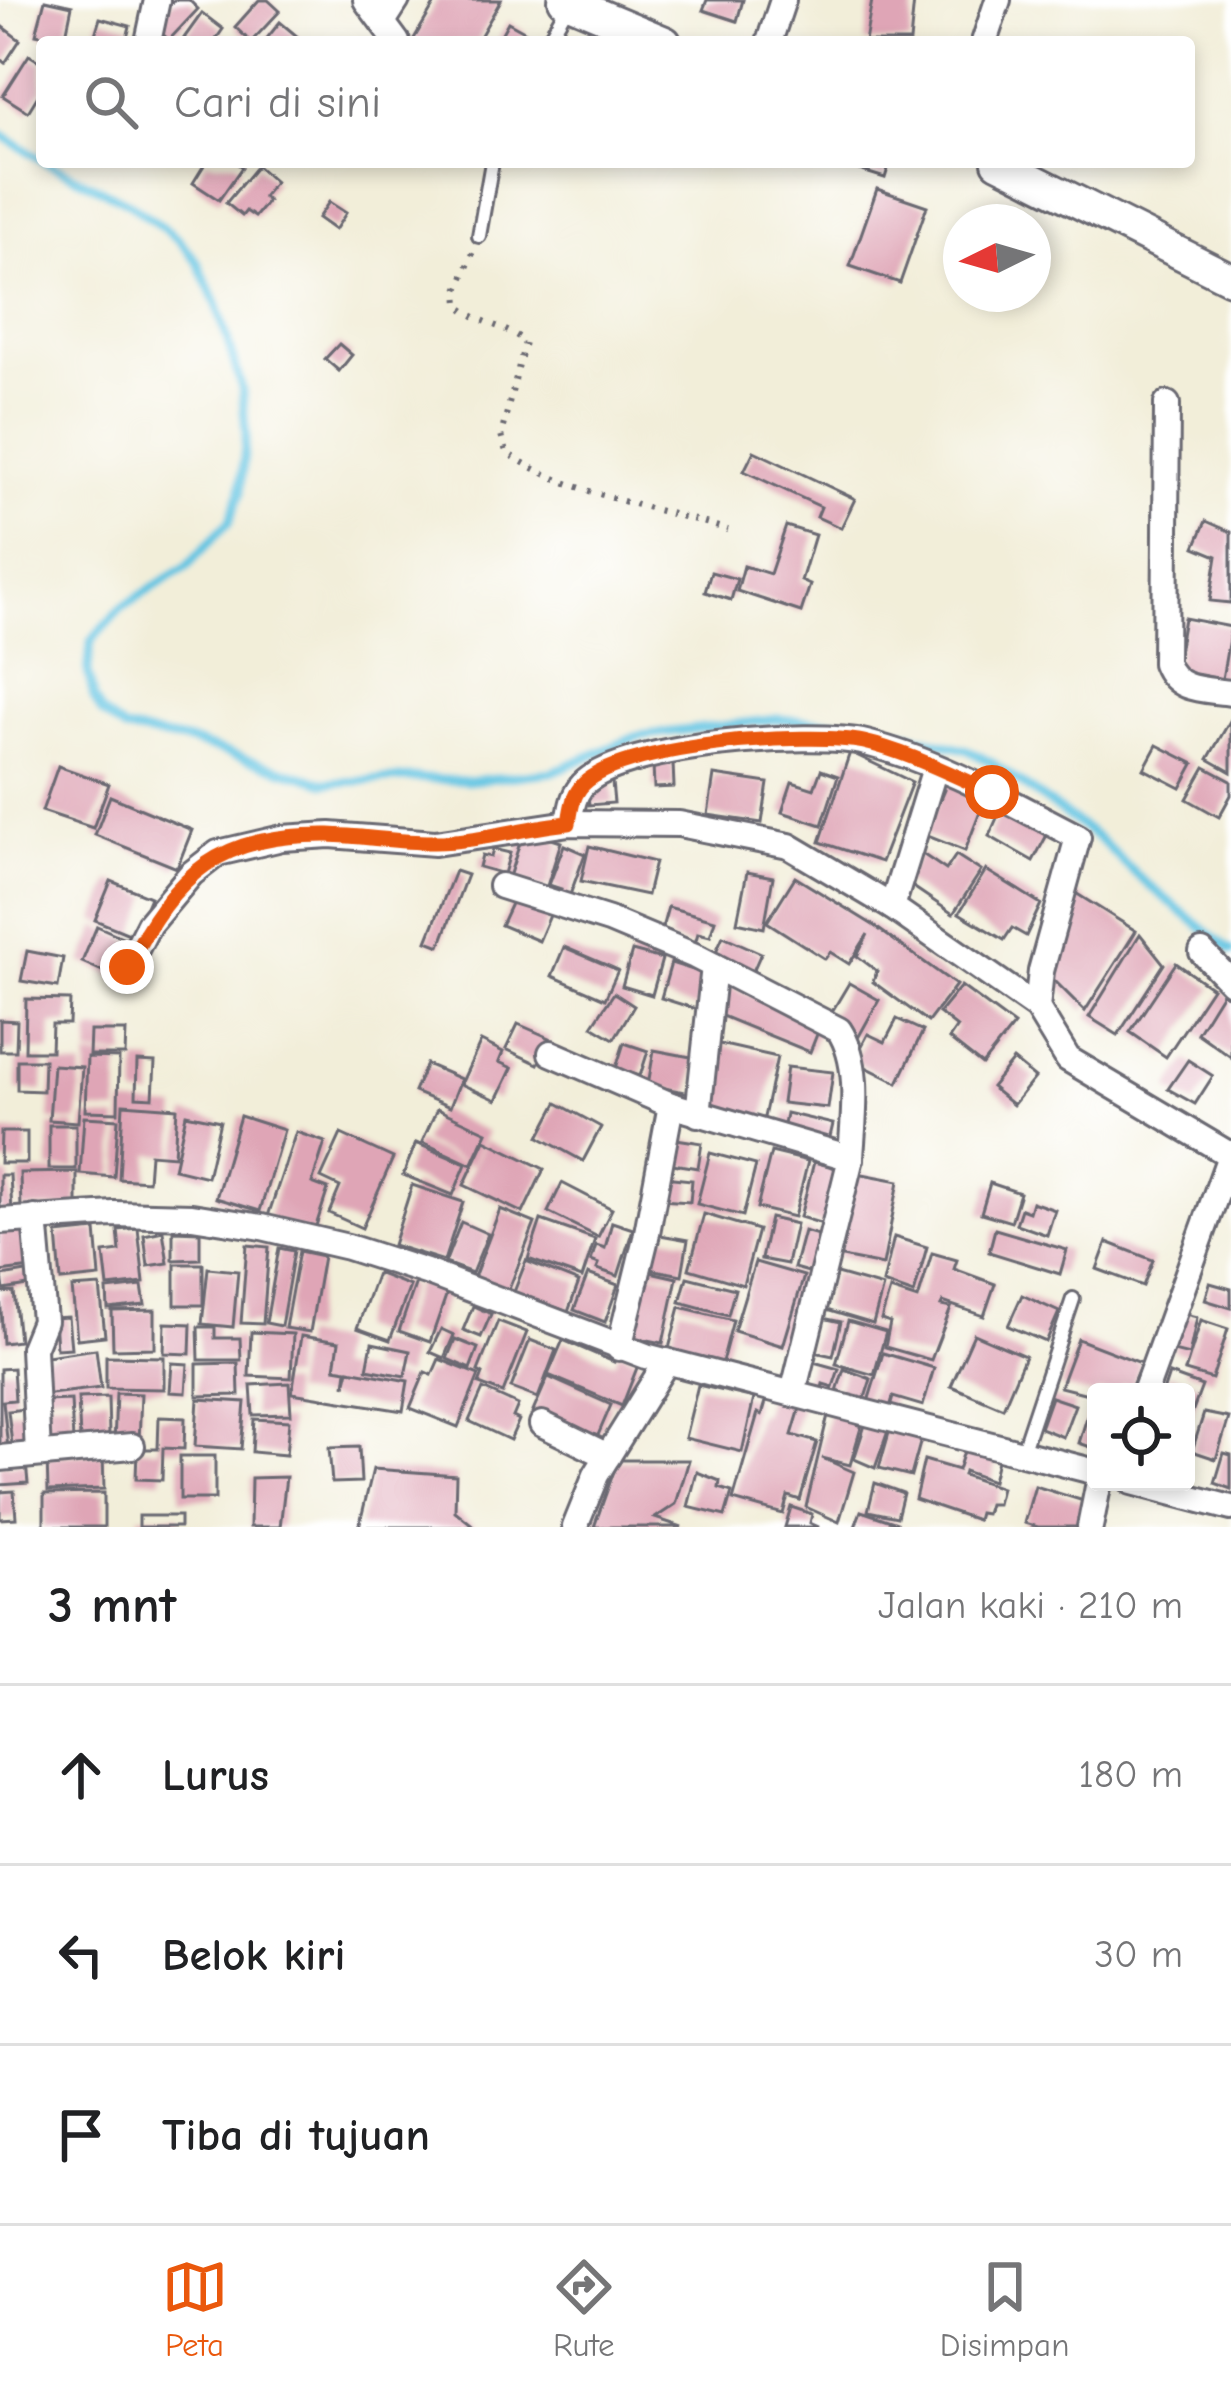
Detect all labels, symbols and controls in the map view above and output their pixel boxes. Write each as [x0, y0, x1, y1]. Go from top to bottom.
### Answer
search box [36, 36, 1195, 168]
icon: search [78, 69, 144, 135]
text: Cari di sini [174, 76, 381, 128]
north arrow [943, 204, 1051, 312]
route start [965, 765, 1019, 819]
route end [100, 940, 154, 994]
map controls [1087, 1383, 1195, 1491]
button: locate [1087, 1383, 1195, 1491]
text: 3 mnt [48, 1576, 176, 1635]
text: Jalan kaki · 210 m [878, 1583, 1183, 1628]
icon: ahead [48, 1742, 114, 1808]
text: Lurus [162, 1749, 269, 1801]
text: 180 m [1078, 1752, 1183, 1797]
icon: left [48, 1922, 114, 1988]
text: Belok kiri [162, 1929, 345, 1981]
text: 30 m [1094, 1932, 1183, 1977]
icon: arrive [48, 2102, 114, 2168]
text: Tiba di tujuan [162, 2109, 430, 2161]
tab: Peta [162, 2254, 228, 2364]
tab: Rute [551, 2254, 617, 2364]
tab: Disimpan [940, 2254, 1069, 2364]

